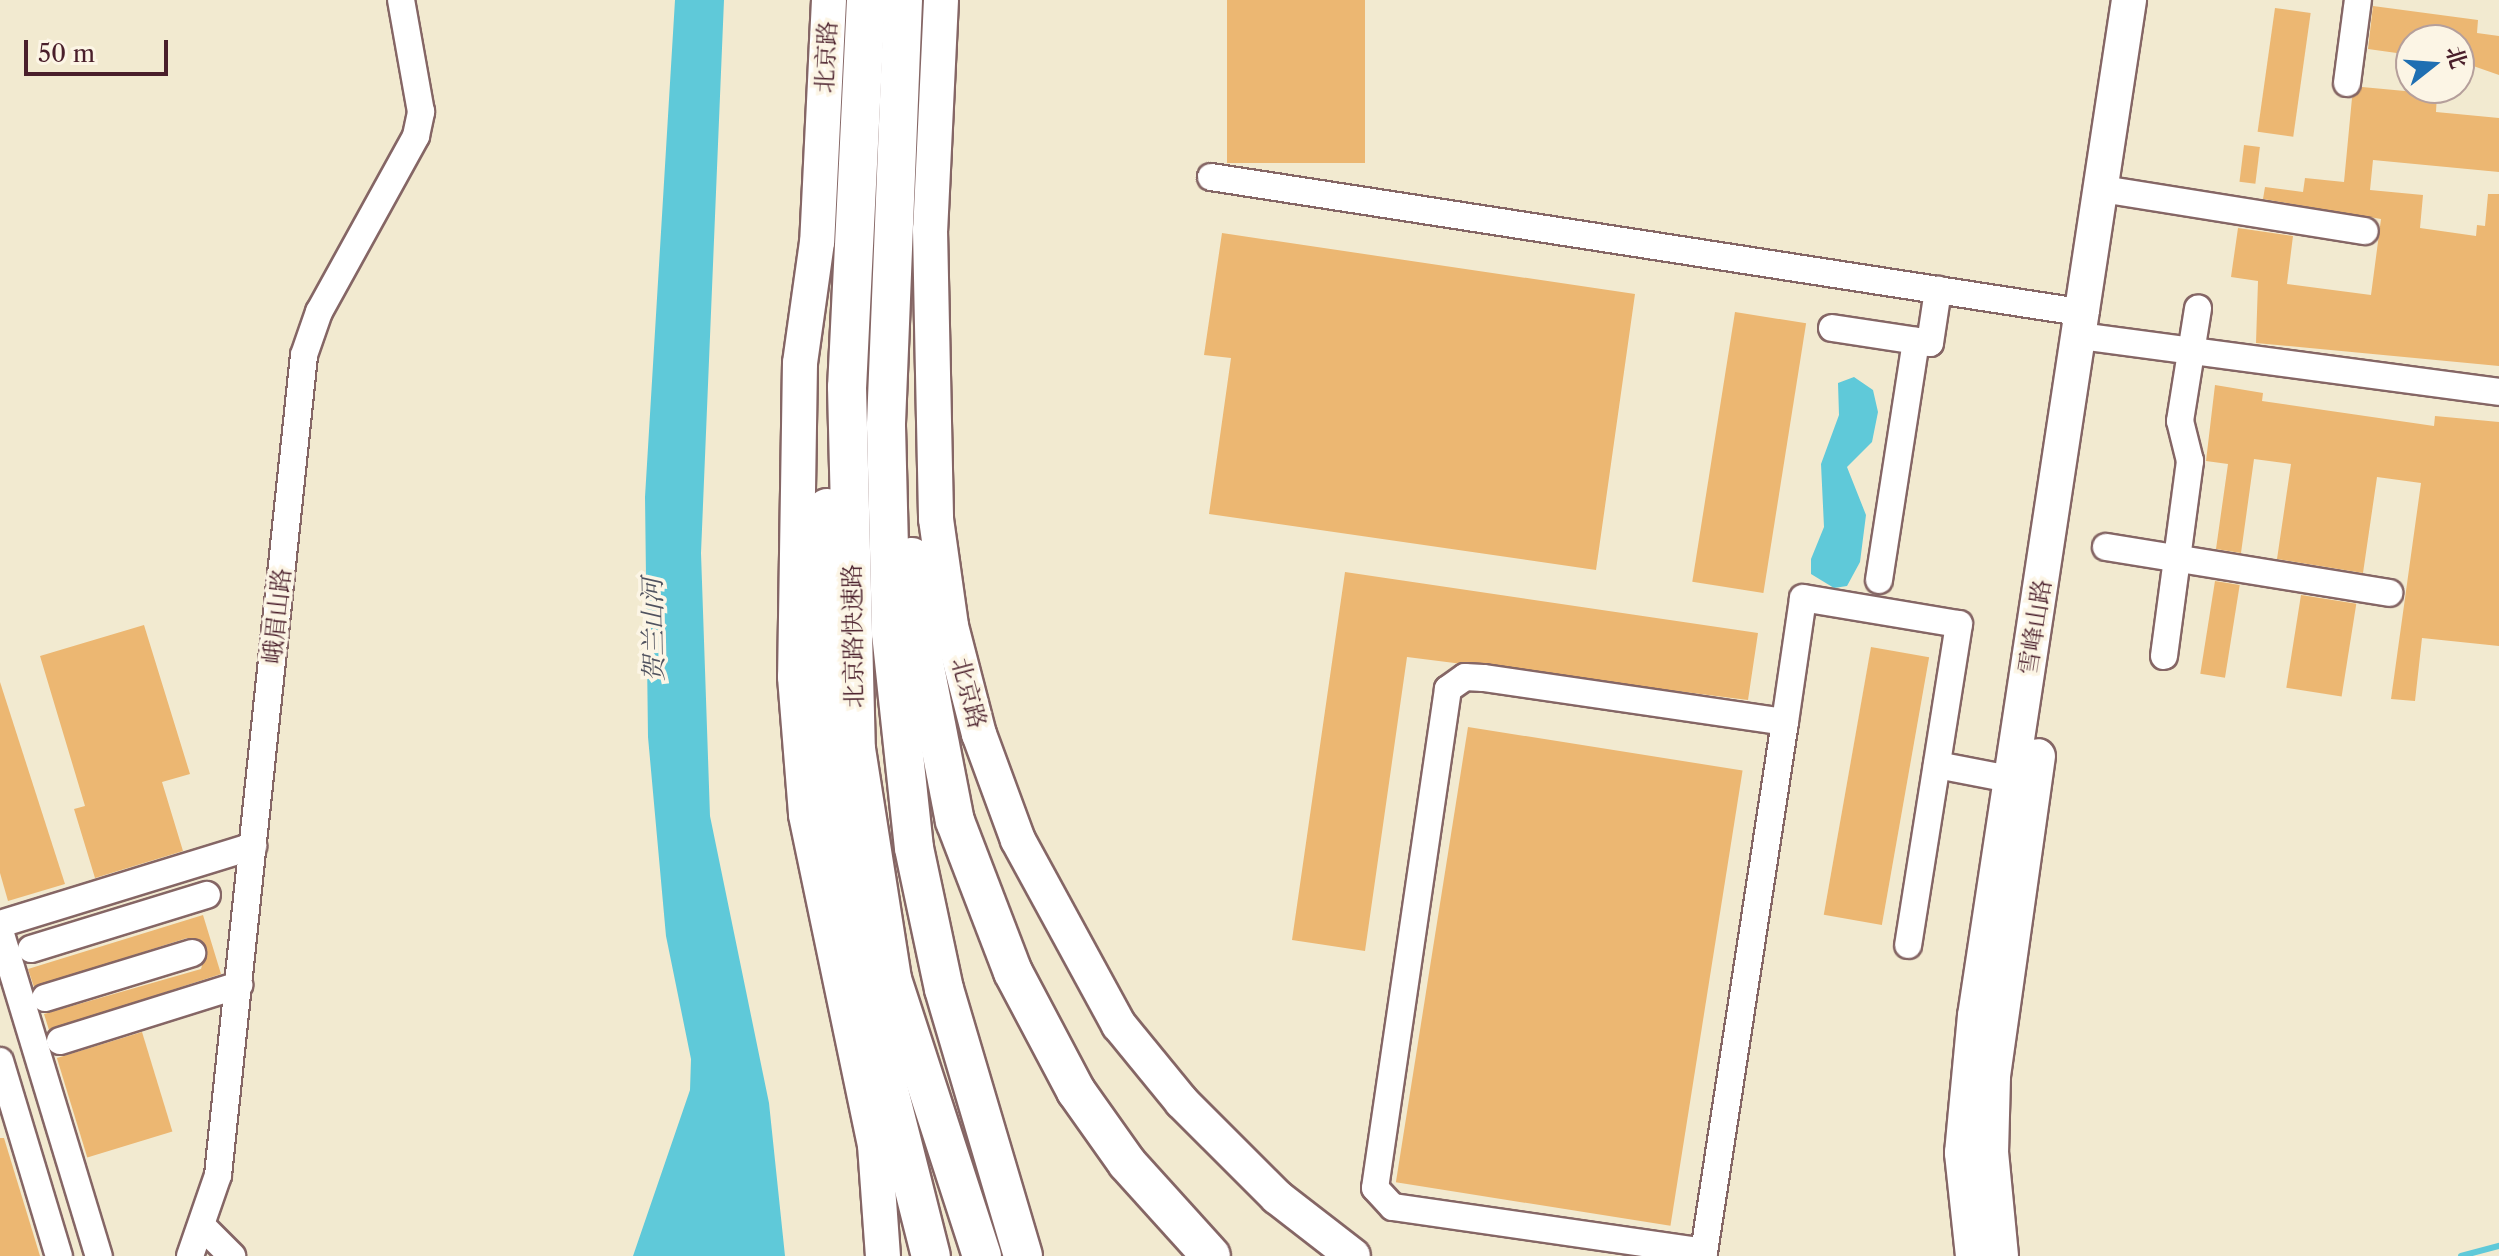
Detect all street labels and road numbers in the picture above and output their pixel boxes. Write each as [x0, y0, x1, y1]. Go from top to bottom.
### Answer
street label: 北京路 [810, 20, 842, 94]
street label: 北京路快速路 [837, 564, 869, 708]
street label: 峨眉山路 [258, 567, 296, 665]
street label: 雪峰山路 [2013, 577, 2057, 677]
street label: 北京路 [946, 654, 992, 732]

